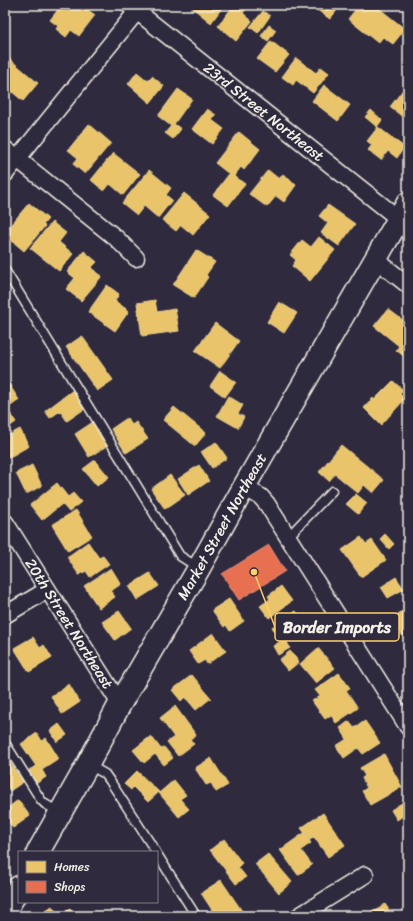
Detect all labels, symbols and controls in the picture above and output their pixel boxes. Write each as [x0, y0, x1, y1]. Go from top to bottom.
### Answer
street label: 23rd Street Northeast [197, 55, 331, 169]
street label: Market Street Northeast [170, 448, 274, 605]
street label: 20th Street Northeast [18, 553, 120, 694]
callout: Border Imports [275, 613, 399, 641]
text: Border Imports [283, 613, 392, 642]
legend [18, 851, 158, 903]
text: Homes [54, 856, 90, 878]
text: Shops [54, 876, 85, 898]

